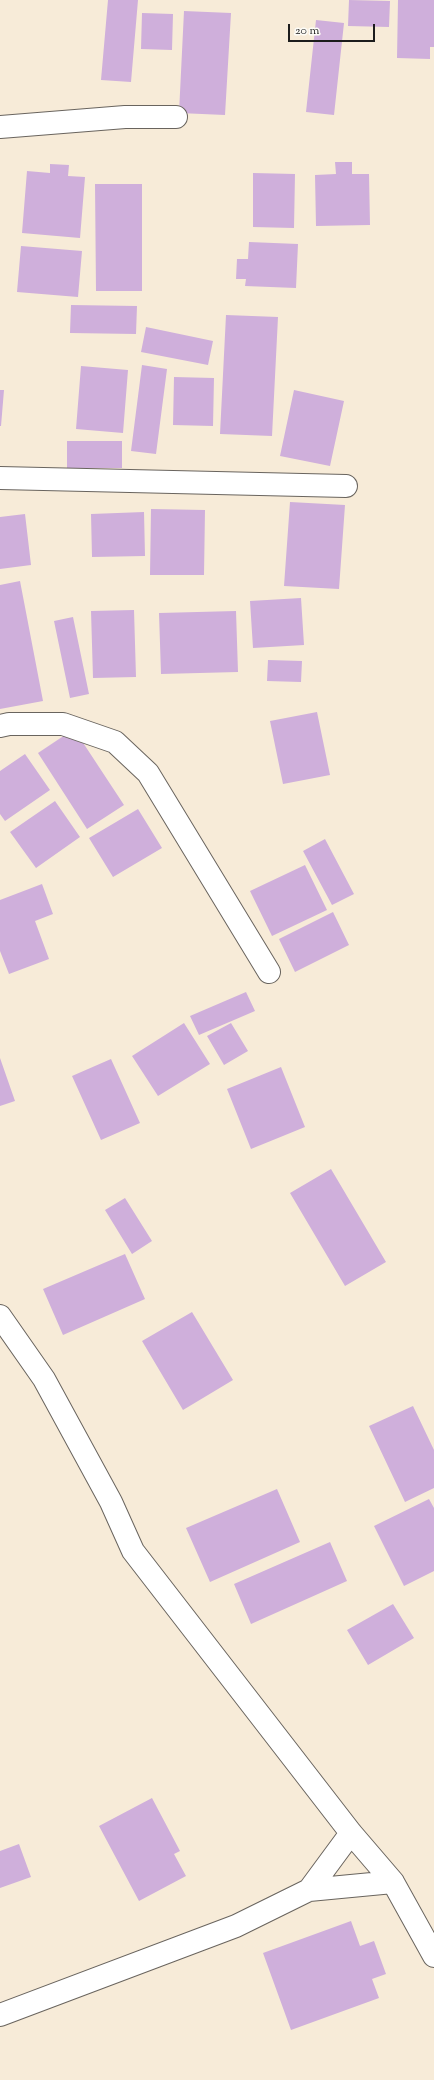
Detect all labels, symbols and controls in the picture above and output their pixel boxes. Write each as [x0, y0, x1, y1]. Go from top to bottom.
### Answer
scale bar [290, 16, 377, 42]
text: 20 m [295, 22, 319, 40]

